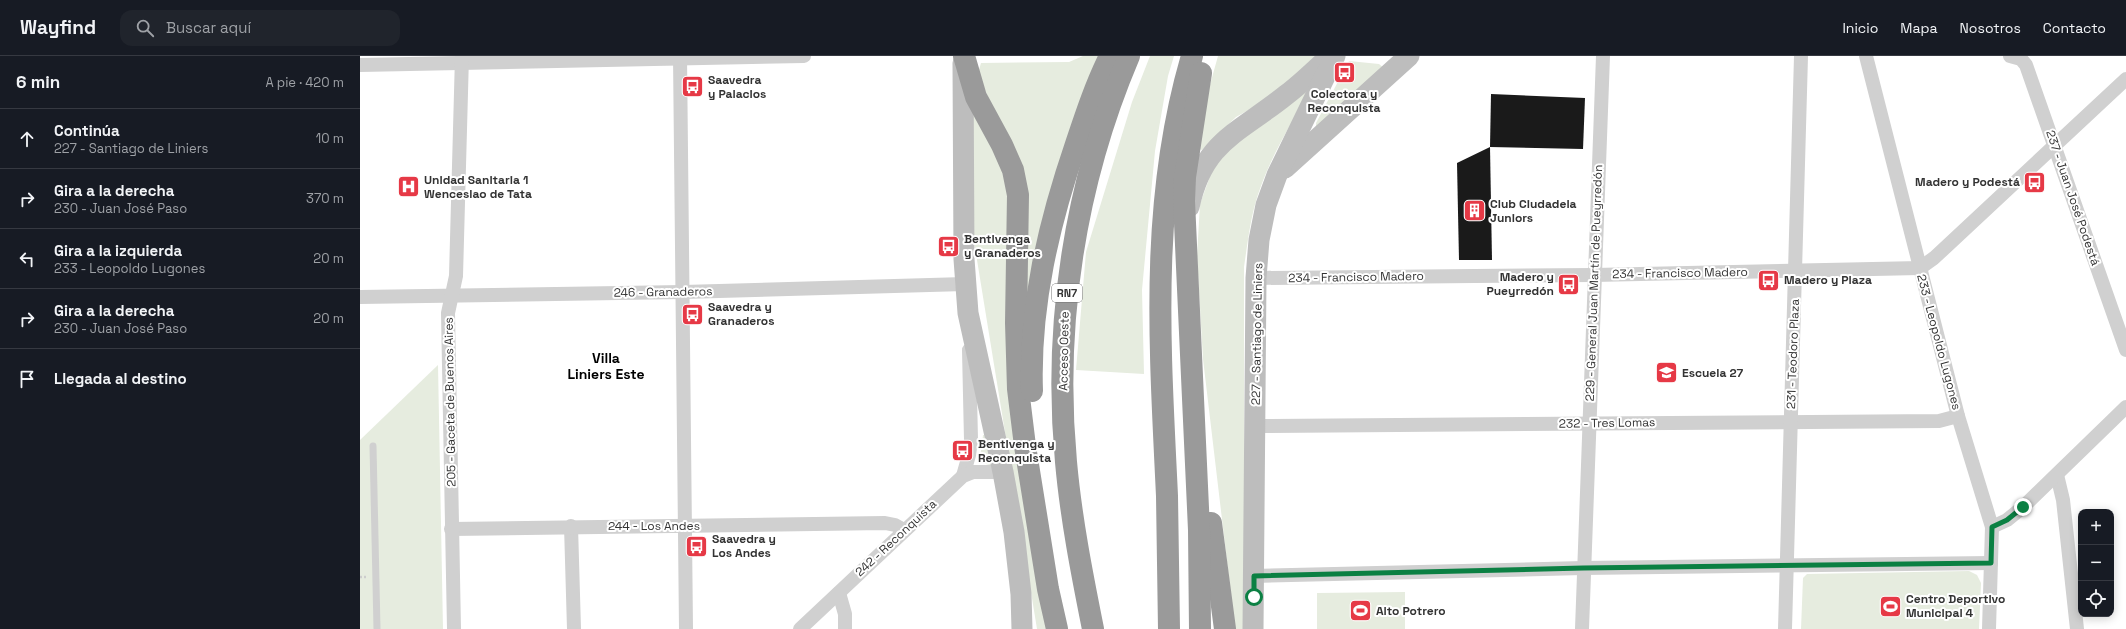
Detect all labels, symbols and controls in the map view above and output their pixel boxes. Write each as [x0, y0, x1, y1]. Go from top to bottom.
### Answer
search box [120, 10, 400, 46]
text: Wayfind [20, 15, 96, 40]
icon: search [134, 17, 156, 39]
text: Buscar aquí [166, 18, 251, 37]
text: Inicio [1842, 19, 1878, 37]
text: Mapa [1900, 19, 1938, 37]
text: Nosotros [1960, 19, 2021, 37]
text: Contacto [2043, 19, 2106, 37]
bus stop icon: Colectora y Reconquista [1331, 60, 1357, 86]
text: 6 min [16, 71, 60, 93]
place label: Saavedra y Palacios [708, 72, 766, 102]
text: A pie · 420 m [265, 74, 344, 91]
bus stop icon: Saavedra y Palacios [680, 74, 706, 100]
place label: Colectora y Reconquista [1307, 86, 1381, 116]
text: Continúa [54, 121, 120, 140]
icon: ahead [16, 128, 38, 150]
street label: 237 - Juan José Podestá [2042, 128, 2104, 268]
text: 10 m [316, 130, 344, 147]
text: 227 - Santiago de Liniers [54, 140, 208, 157]
street label: 229 - General Juan Martín de Pueyrredón [1582, 164, 1606, 402]
bus stop icon: Madero y Podestá [2022, 169, 2048, 195]
place label: Unidad Sanitaria 1 Wenceslao de Tata [424, 172, 532, 202]
hospital icon: Unidad Sanitaria 1 Wenceslao de Tata [396, 174, 422, 200]
place label: Madero y Podestá [1915, 174, 2020, 190]
text: Gira a la derecha [54, 181, 174, 200]
icon: right [16, 188, 38, 210]
text: 370 m [306, 190, 344, 207]
place label: Club Ciudadela Juniors [1490, 196, 1577, 226]
building icon: Club Ciudadela Juniors [1462, 198, 1488, 224]
text: 230 - Juan José Paso [54, 200, 187, 217]
place label: Bentivenga y Granaderos [964, 231, 1041, 261]
bus stop icon: Bentivenga y Granaderos [936, 233, 962, 259]
text: Gira a la izquierda [54, 241, 182, 260]
icon: left [16, 248, 38, 270]
text: 20 m [313, 250, 344, 267]
text: 233 - Leopoldo Lugones [54, 260, 205, 277]
street label: 227 - Santiago de Liniers [1248, 263, 1266, 405]
street label: 234 - Francisco Madero [1612, 264, 1748, 282]
bus stop icon: Madero y Plaza [1756, 267, 1782, 293]
street label: 234 - Francisco Madero [1288, 268, 1424, 286]
place label: Madero y Pueyrredón [1486, 269, 1554, 299]
bus stop icon: Madero y Pueyrredón [1556, 271, 1582, 297]
place label: Madero y Plaza [1784, 272, 1872, 288]
street label: 233 - Leopoldo Lugones [1913, 272, 1965, 412]
street label: 246 - Granaderos [613, 283, 713, 301]
road number: RN7 [1052, 284, 1082, 302]
street label: 231 - Teodoro Plaza [1783, 298, 1803, 409]
place label: Saavedra y Granaderos [708, 299, 774, 329]
text: Gira a la derecha [54, 301, 174, 320]
bus stop icon: Saavedra y Granaderos [680, 301, 706, 327]
icon: right [16, 308, 38, 330]
text: 20 m [313, 310, 344, 327]
street label: Acceso Oeste [1055, 311, 1073, 391]
street label: 205 - Gaceta de Buenos Aires [441, 317, 459, 487]
text: 230 - Juan José Paso [54, 320, 187, 337]
district label: Villa Liniers Este [567, 349, 645, 383]
school or university icon: Escuela 27 [1653, 360, 1679, 386]
place label: Escuela 27 [1682, 365, 1743, 381]
icon: arrive [16, 368, 38, 390]
text: Llegada al destino [54, 369, 187, 388]
street label: 232 - Tres Lomas [1559, 414, 1655, 432]
place label: Bentivenga y Reconquista [978, 436, 1055, 466]
bus stop icon: Bentivenga y Reconquista [950, 438, 976, 464]
street label: 242 - Reconquista [852, 496, 940, 580]
route end [2014, 498, 2032, 516]
map controls [2078, 509, 2114, 617]
button: + [2078, 509, 2114, 545]
street label: 244 - Los Andes [608, 518, 700, 534]
place label: Saavedra y Los Andes [712, 531, 776, 561]
bus stop icon: Saavedra y Los Andes [683, 533, 709, 559]
button: − [2078, 545, 2114, 581]
button: locate [2078, 581, 2114, 617]
route start [1245, 588, 1263, 606]
place label: Centro Deportivo Municipal 4 [1906, 591, 2005, 621]
sports icon: Centro Deportivo Municipal 4 [1878, 593, 1904, 619]
sports icon: Alto Potrero [1348, 598, 1374, 624]
place label: Alto Potrero [1376, 603, 1446, 619]

